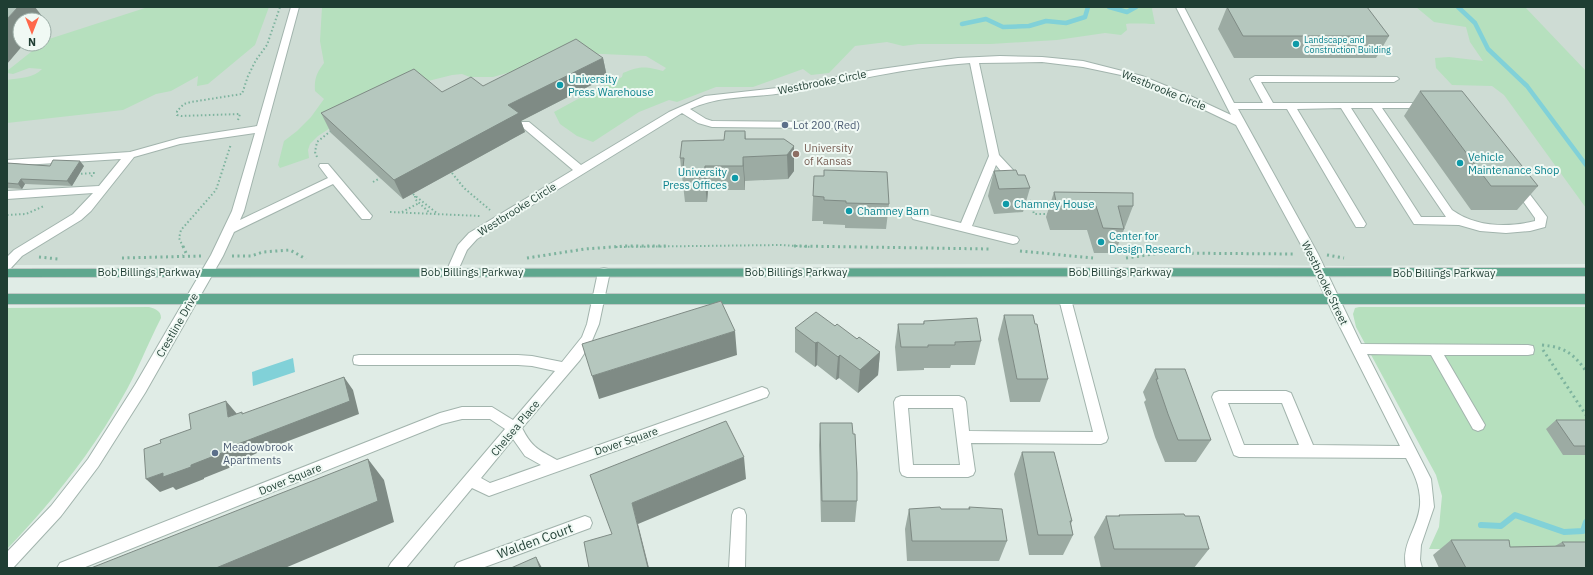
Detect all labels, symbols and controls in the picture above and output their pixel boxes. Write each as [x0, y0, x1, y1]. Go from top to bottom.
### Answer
north arrow [12, 12, 52, 52]
place label: Landscape and Construction Building [1304, 34, 1391, 55]
text: N [28, 35, 36, 49]
marker: Landscape and Construction Building [1291, 39, 1301, 49]
street label: Westbrooke Circle [777, 67, 867, 97]
street label: Westbrooke Circle [1120, 67, 1208, 113]
place label: University Press Warehouse [568, 72, 653, 99]
marker: University Press Warehouse [555, 80, 565, 90]
place label: Lot 200 (Red) [793, 118, 860, 132]
marker: Lot 200 (Red) [780, 120, 790, 130]
place label: University of Kansas [804, 141, 854, 168]
marker: University of Kansas [791, 149, 801, 159]
place label: Vehicle Maintenance Shop [1468, 150, 1559, 177]
marker: Vehicle Maintenance Shop [1455, 158, 1465, 168]
place label: University Press Offices [663, 165, 727, 192]
marker: University Press Offices [730, 173, 740, 183]
street label: Westbrooke Circle [475, 179, 559, 239]
place label: Chamney House [1014, 197, 1094, 211]
marker: Chamney House [1001, 199, 1011, 209]
place label: Chamney Barn [857, 204, 929, 218]
marker: Chamney Barn [844, 206, 854, 216]
place label: Center for Design Research [1109, 229, 1191, 256]
marker: Center for Design Research [1096, 237, 1106, 247]
street label: Westbrooke Street [1299, 239, 1351, 327]
street label: Bob Billings Parkway [98, 265, 201, 279]
street label: Bob Billings Parkway [421, 265, 524, 279]
street label: Bob Billings Parkway [745, 265, 848, 279]
street label: Bob Billings Parkway [1069, 265, 1172, 279]
street label: Bob Billings Parkway [1393, 266, 1496, 280]
street label: Crestline Drive [153, 290, 201, 360]
street label: Chelsea Place [487, 397, 543, 459]
street label: Dover Square [592, 424, 660, 458]
place label: Meadowbrook Apartments [223, 440, 293, 467]
marker: Meadowbrook Apartments [210, 448, 220, 458]
street label: Dover Square [257, 460, 323, 498]
street label: Walden Court [495, 519, 575, 563]

